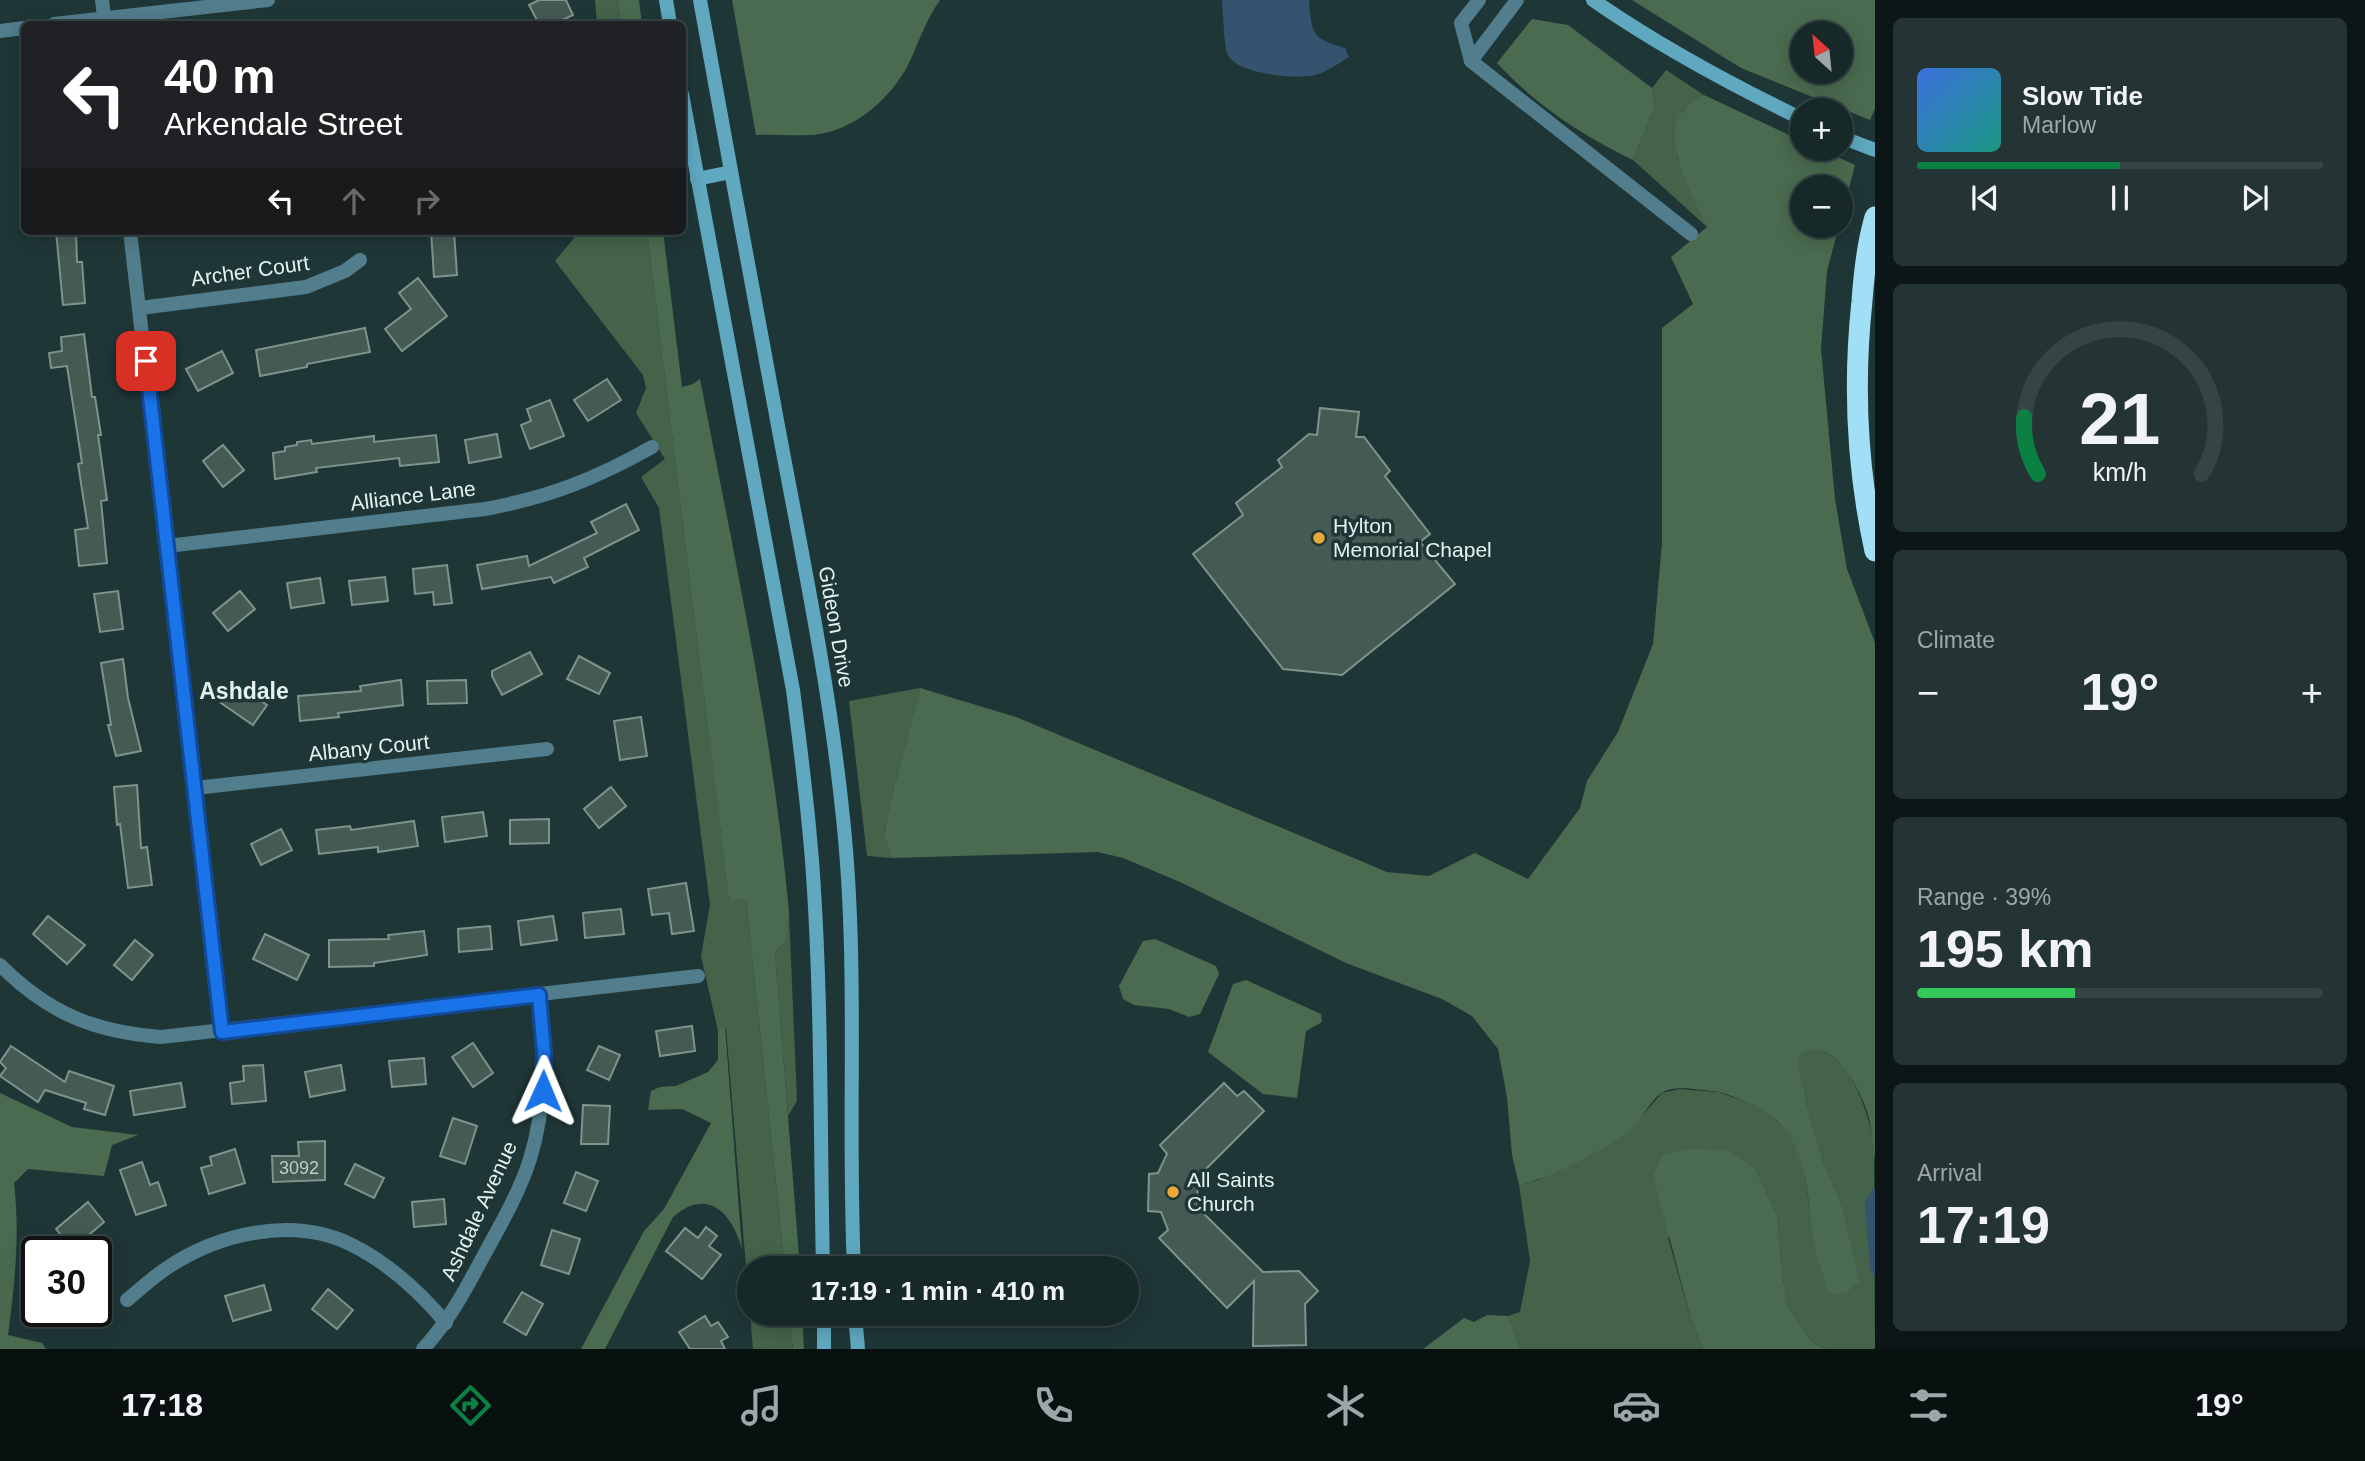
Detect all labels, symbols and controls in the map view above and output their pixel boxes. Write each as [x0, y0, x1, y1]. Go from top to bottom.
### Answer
north arrow [1790, 21, 1853, 84]
map controls [1790, 21, 1853, 238]
icon: left [49, 49, 140, 140]
text: 40 m [164, 49, 276, 103]
text: Slow Tide [2022, 81, 2143, 111]
button: + [1790, 98, 1853, 161]
text: Arkendale Street [164, 106, 402, 142]
text: Marlow [2022, 112, 2096, 138]
button: − [1790, 175, 1853, 238]
icon: previous [1966, 179, 2004, 217]
icon: pause [2101, 179, 2139, 217]
icon: next [2236, 179, 2274, 217]
icon: left [262, 182, 300, 220]
icon: ahead [335, 182, 373, 220]
icon: right [408, 182, 446, 220]
street label: Archer Court [189, 251, 311, 290]
pin [116, 331, 176, 391]
icon: arrive [127, 342, 165, 380]
text: 21 [2080, 379, 2160, 460]
text: km/h [2093, 458, 2147, 486]
street label: Alliance Lane [349, 476, 477, 515]
place label: Hylton Memorial Chapel [1333, 514, 1492, 561]
marker: Hylton Memorial Chapel [1311, 530, 1327, 546]
street label: Gideon Drive [815, 565, 858, 689]
text: Climate [1917, 627, 1995, 653]
text: 19° [2081, 663, 2159, 721]
text: − [1917, 672, 1939, 714]
text: + [2301, 672, 2323, 714]
district label: Ashdale [199, 678, 289, 704]
street label: Albany Court [307, 730, 431, 765]
text: Range · 39% [1917, 884, 2051, 910]
text: 195 km [1917, 920, 2093, 978]
position arrow [506, 1054, 580, 1128]
street label: Ashdale Avenue [436, 1137, 521, 1284]
house number: 3092 [279, 1158, 319, 1178]
text: Arrival [1917, 1160, 1982, 1186]
place label: All Saints Church [1187, 1168, 1275, 1215]
marker: All Saints Church [1165, 1184, 1181, 1200]
text: 17:19 [1917, 1196, 2050, 1254]
speed limit sign: 30 [21, 1236, 112, 1327]
text: 17:19 · 1 min · 410 m [811, 1276, 1065, 1306]
icon: directions [446, 1381, 495, 1430]
icon: music [737, 1381, 786, 1430]
icon: phone [1029, 1381, 1078, 1430]
icon: climate [1321, 1381, 1370, 1430]
icon: car [1612, 1381, 1661, 1430]
icon: filters [1904, 1381, 1953, 1430]
text: 17:18 [121, 1387, 203, 1423]
text: 19° [2195, 1387, 2244, 1423]

